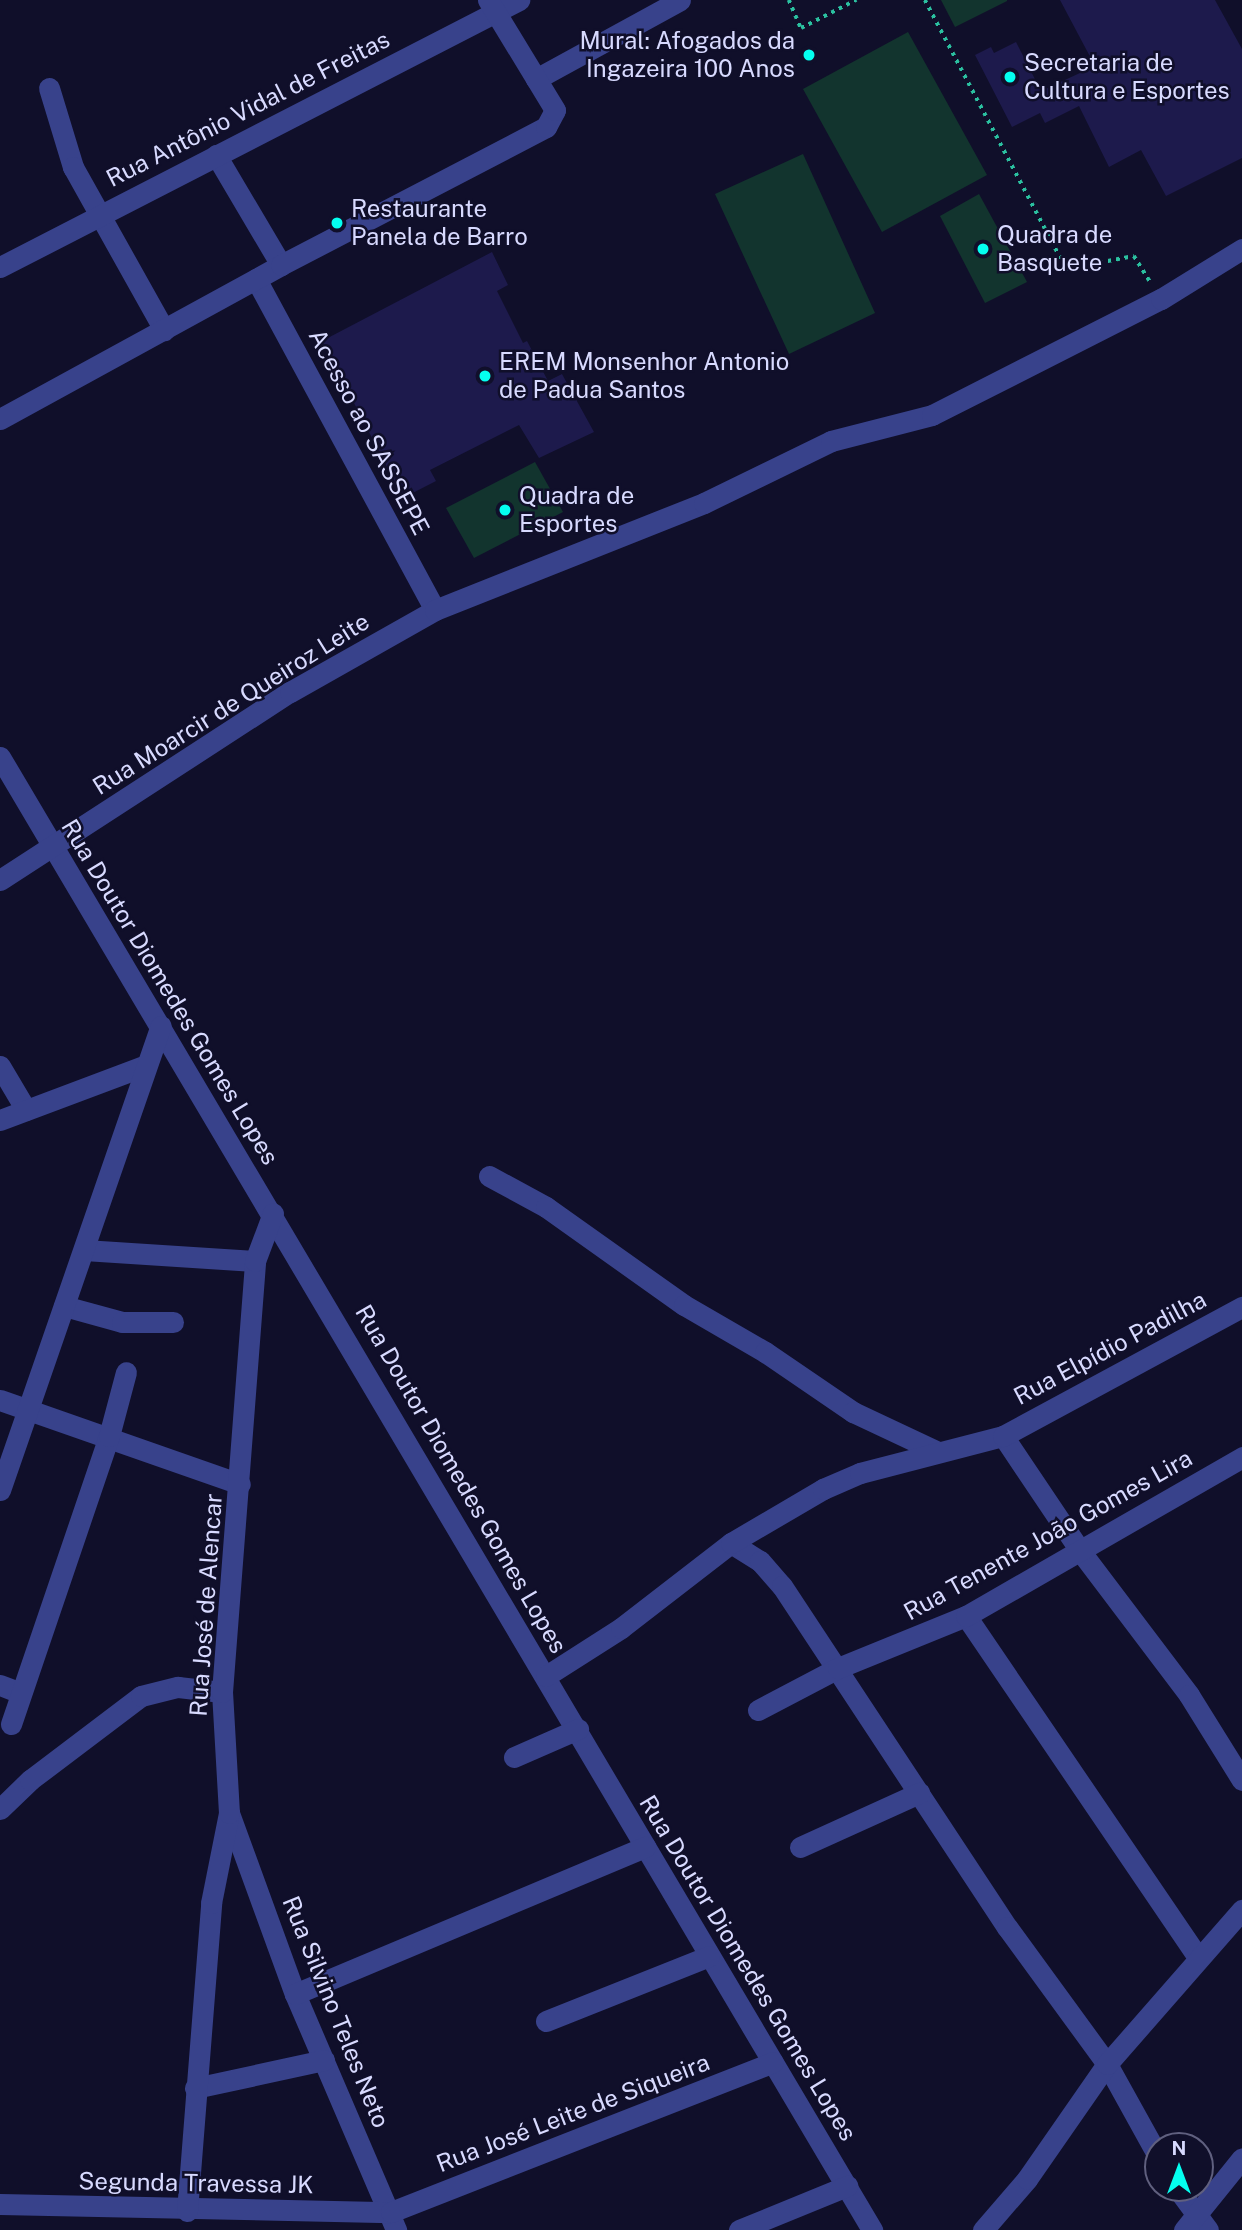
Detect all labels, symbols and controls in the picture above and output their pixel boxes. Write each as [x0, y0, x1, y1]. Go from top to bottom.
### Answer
street label: Rua Antônio Vidal de Freitas [101, 25, 395, 193]
place label: Mural: Afogados da Ingazeira 100 Anos [579, 27, 795, 83]
marker: Mural: Afogados da Ingazeira 100 Anos [801, 47, 817, 63]
place label: Secretaria de Cultura e Esportes [1024, 49, 1230, 105]
marker: Secretaria de Cultura e Esportes [1002, 69, 1018, 85]
place label: Restaurante Panela de Barro [351, 195, 528, 251]
marker: Restaurante Panela de Barro [329, 215, 345, 231]
place label: Quadra de Basquete [997, 221, 1113, 277]
marker: Quadra de Basquete [975, 241, 991, 257]
street label: Acesso ao SASSEPE [302, 324, 436, 540]
place label: EREM Monsenhor Antonio de Padua Santos [499, 348, 789, 404]
marker: EREM Monsenhor Antonio de Padua Santos [477, 368, 493, 384]
place label: Quadra de Esportes [519, 482, 635, 538]
marker: Quadra de Esportes [497, 502, 513, 518]
street label: Rua Moarcir de Queiroz Leite [87, 607, 375, 801]
street label: Rua Doutor Diomedes Gomes Lopes [55, 814, 285, 1170]
street label: Rua Elpídio Padilha [1009, 1285, 1211, 1411]
street label: Rua Doutor Diomedes Gomes Lopes [349, 1300, 573, 1658]
street label: Rua Tenente João Gomes Lira [899, 1444, 1197, 1626]
street label: Rua José de Alencar [184, 1492, 228, 1718]
street label: Rua Doutor Diomedes Gomes Lopes [633, 1790, 863, 2146]
street label: Rua Silvino Teles Neto [276, 1892, 396, 2132]
street label: Rua José Leite de Siqueira [432, 2047, 714, 2179]
north arrow [1144, 2132, 1214, 2202]
text: N [1172, 2137, 1186, 2159]
street label: Segunda Travessa JK [78, 2167, 314, 2199]

